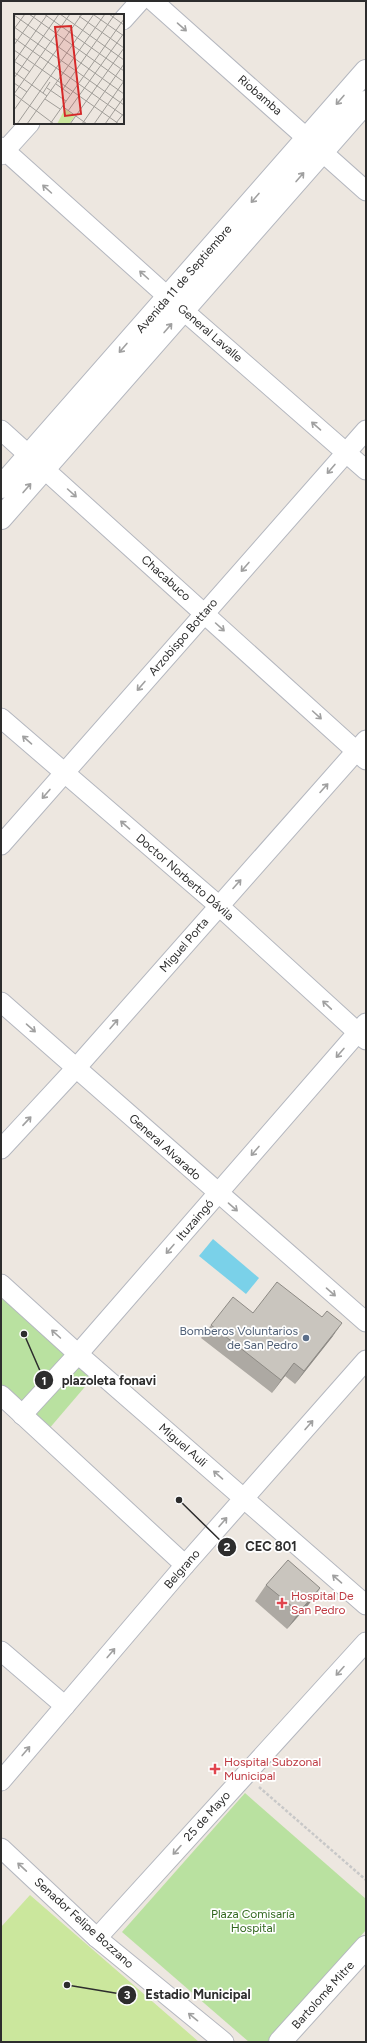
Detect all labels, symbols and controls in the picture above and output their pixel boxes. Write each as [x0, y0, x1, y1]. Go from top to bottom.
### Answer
inset map [14, 14, 124, 124]
one-way arrow [177, 22, 187, 31]
street label: Riobamba [235, 72, 285, 118]
one-way arrow [336, 95, 345, 105]
one-way arrow [295, 173, 304, 183]
one-way arrow [42, 184, 53, 193]
one-way arrow [250, 193, 259, 203]
street label: Avenida 11 de Septiembre [133, 222, 235, 336]
one-way arrow [139, 271, 149, 280]
street label: General Lavalle [175, 301, 246, 365]
one-way arrow [163, 323, 172, 333]
one-way arrow [119, 343, 128, 353]
one-way arrow [310, 421, 321, 430]
one-way arrow [327, 464, 336, 474]
one-way arrow [22, 483, 31, 494]
one-way arrow [67, 488, 77, 498]
street label: Chacabuco [139, 552, 193, 604]
one-way arrow [241, 562, 250, 572]
street label: Arzobispo Bottaro [146, 595, 220, 679]
one-way arrow [215, 622, 225, 631]
one-way arrow [136, 680, 145, 691]
one-way arrow [311, 710, 322, 719]
one-way arrow [22, 736, 32, 745]
one-way arrow [319, 783, 328, 793]
one-way arrow [41, 789, 50, 799]
one-way arrow [121, 821, 131, 830]
street label: Doctor Norberto Dávila [133, 831, 237, 923]
one-way arrow [232, 879, 242, 889]
street label: Miguel Porta [157, 915, 211, 975]
one-way arrow [322, 1000, 332, 1009]
one-way arrow [110, 1019, 119, 1029]
one-way arrow [25, 1023, 36, 1032]
one-way arrow [336, 1047, 345, 1058]
street label: General Alvarado [126, 1111, 204, 1183]
one-way arrow [23, 1115, 32, 1126]
one-way arrow [251, 1146, 260, 1156]
street label: Ituzaingó [173, 1197, 217, 1243]
one-way arrow [227, 1202, 238, 1211]
one-way arrow [165, 1244, 175, 1254]
one-way arrow [326, 1287, 336, 1297]
place label: Bomberos Voluntarios de San Pedro [179, 1324, 298, 1352]
one-way arrow [51, 1330, 62, 1339]
marker: Bomberos Voluntarios de San Pedro [301, 1333, 311, 1343]
callout: plazoleta fonavi [34, 1368, 164, 1393]
text: plazoleta fonavi [62, 1373, 156, 1388]
text: 1 [41, 1374, 47, 1388]
street label: Miguel Auli [156, 1420, 210, 1470]
one-way arrow [304, 1420, 314, 1430]
one-way arrow [213, 1470, 223, 1479]
one-way arrow [218, 1518, 227, 1528]
callout: CEC 801 [217, 1534, 305, 1559]
text: CEC 801 [245, 1539, 297, 1554]
text: 2 [224, 1540, 231, 1554]
street label: Belgrano [161, 1546, 203, 1591]
one-way arrow [331, 1574, 342, 1583]
place label: Hospital De San Pedro [291, 1589, 354, 1617]
marker: Hospital De San Pedro [276, 1597, 288, 1609]
one-way arrow [106, 1647, 115, 1658]
one-way arrow [335, 1666, 344, 1676]
one-way arrow [22, 1746, 31, 1757]
place label: Hospital Subzonal Municipal [224, 1755, 321, 1783]
marker: Hospital Subzonal Municipal [209, 1763, 221, 1775]
street label: 25 de Mayo [181, 1788, 233, 1844]
one-way arrow [172, 1845, 181, 1855]
one-way arrow [17, 1863, 27, 1872]
street label: Senador Felipe Bozzano [32, 1875, 137, 1971]
park label: Plaza Comisaría Hospital [211, 1907, 295, 1935]
street label: Bartolomé Mitre [289, 1958, 357, 2032]
callout: Estadio Municipal [117, 1982, 259, 2007]
text: Estadio Municipal [145, 1987, 251, 2002]
text: 3 [124, 1988, 131, 2002]
one-way arrow [188, 2013, 199, 2022]

